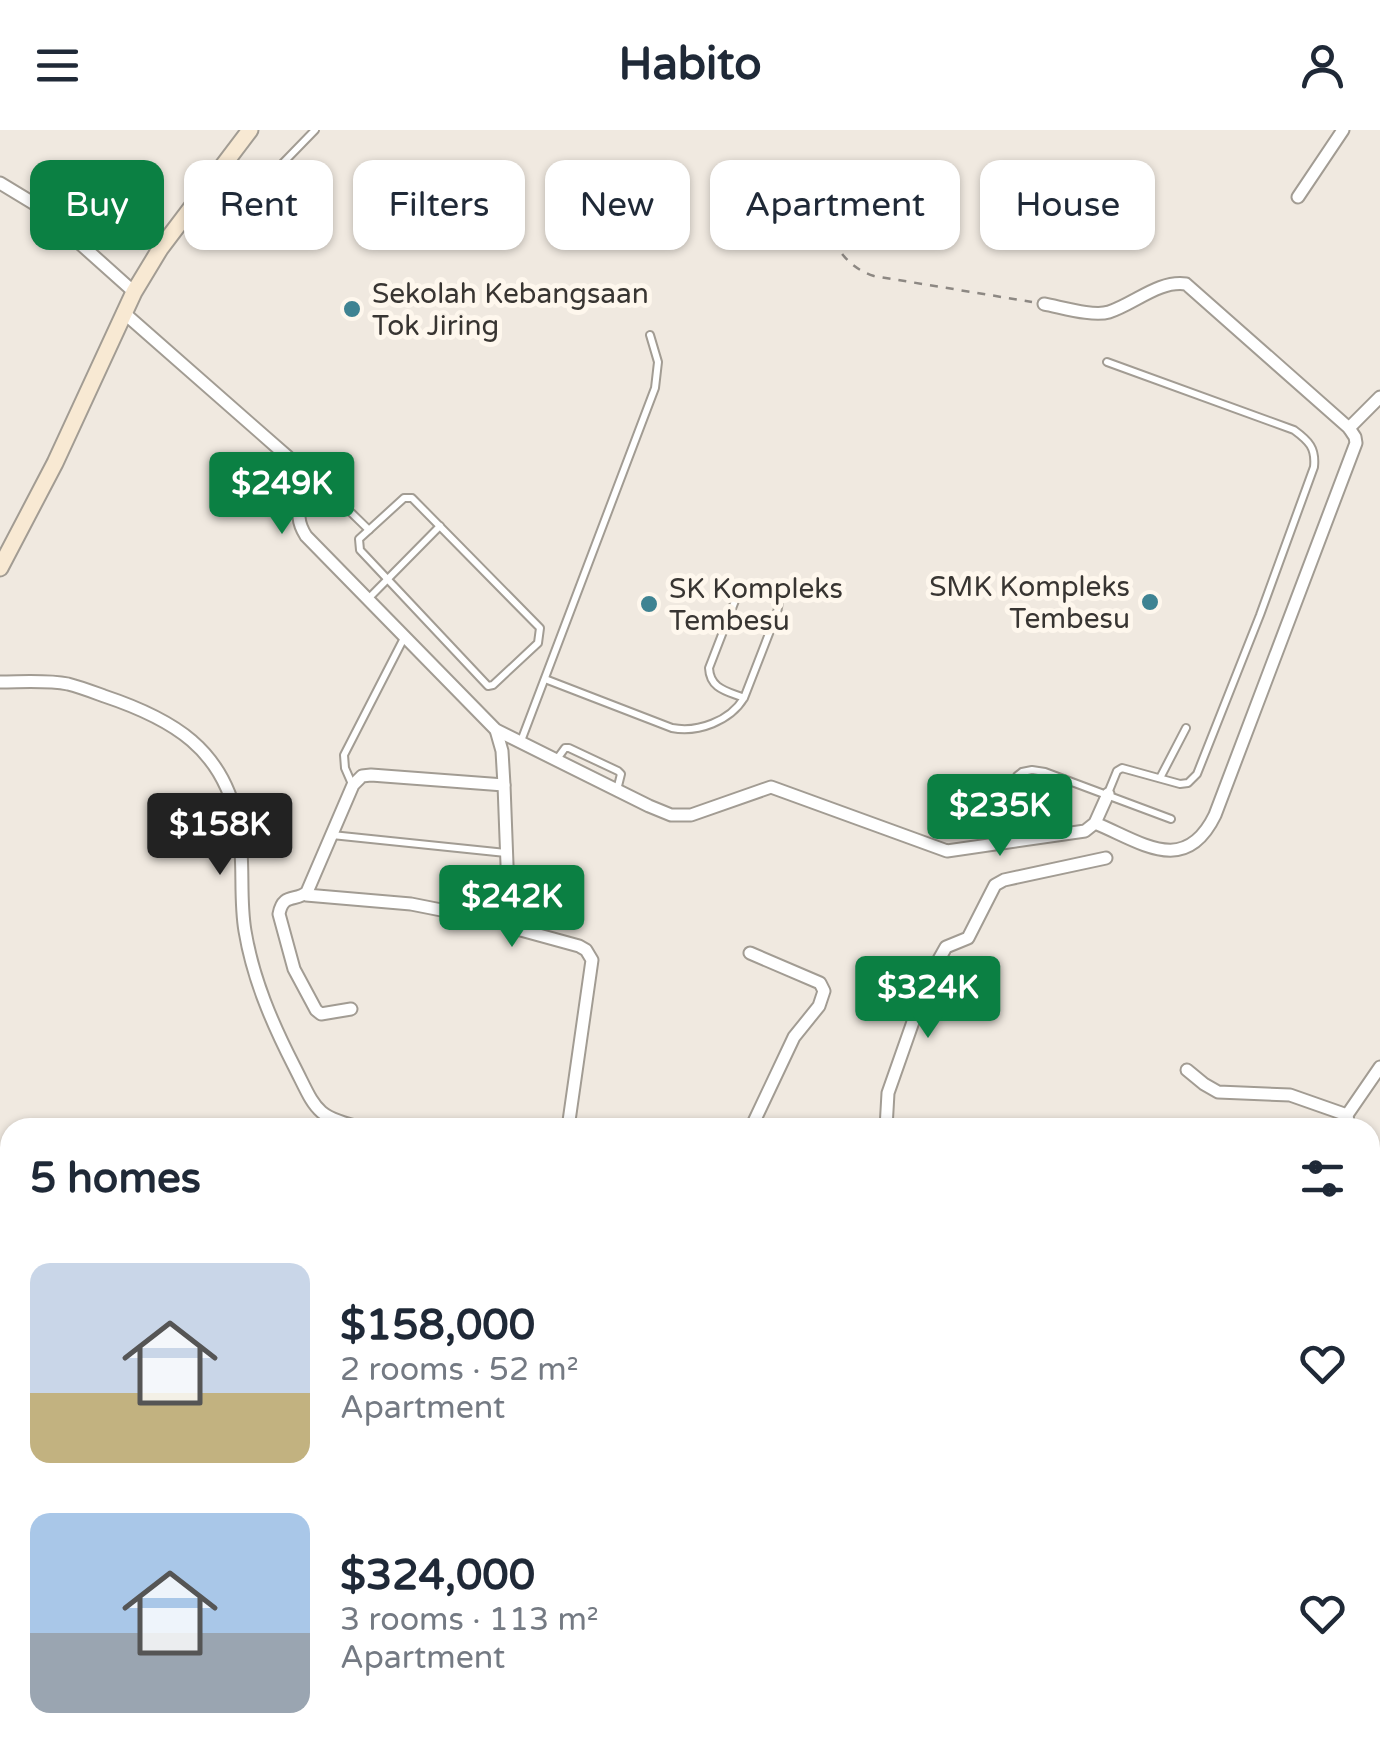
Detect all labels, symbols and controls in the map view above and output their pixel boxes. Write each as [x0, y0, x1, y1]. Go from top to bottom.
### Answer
icon: menu [30, 38, 85, 93]
text: Habito [618, 38, 762, 92]
icon: person [1295, 38, 1350, 93]
chip: Buy [30, 160, 164, 250]
chip: Rent [184, 160, 333, 250]
chip: Filters [353, 160, 525, 250]
chip: New [545, 160, 690, 250]
chip: Apartment [710, 160, 960, 250]
chip: House [980, 160, 1155, 250]
place label: Sekolah Kebangsaan Tok Jiring [372, 277, 649, 343]
marker: Sekolah Kebangsaan Tok Jiring [341, 298, 363, 320]
pin: $249K [212, 452, 352, 537]
text: $249K [231, 465, 333, 503]
place label: SMK Kompleks Tembesu [929, 570, 1130, 636]
place label: SK Kompleks Tembesu [669, 572, 843, 638]
marker: SMK Kompleks Tembesu [1139, 591, 1161, 613]
marker: SK Kompleks Tembesu [638, 593, 660, 615]
pin: $235K [930, 774, 1070, 859]
text: $235K [949, 787, 1051, 825]
pin: $158K [150, 793, 290, 878]
text: $158K [169, 806, 271, 844]
pin: $242K [442, 865, 582, 950]
text: $242K [461, 878, 563, 916]
pin: $324K [858, 956, 998, 1041]
text: $324K [877, 969, 979, 1007]
icon: filters [1295, 1151, 1350, 1206]
text: 5 homes [30, 1153, 201, 1204]
text: $158,000 [340, 1300, 535, 1351]
icon: home [110, 1303, 230, 1423]
icon: heart [1295, 1336, 1350, 1391]
text: 2 rooms · 52 m² [340, 1351, 579, 1389]
text: Apartment [340, 1389, 505, 1427]
text: $324,000 [340, 1550, 535, 1601]
icon: home [110, 1553, 230, 1673]
icon: heart [1295, 1586, 1350, 1641]
text: 3 rooms · 113 m² [340, 1601, 599, 1639]
text: Apartment [340, 1639, 505, 1677]

